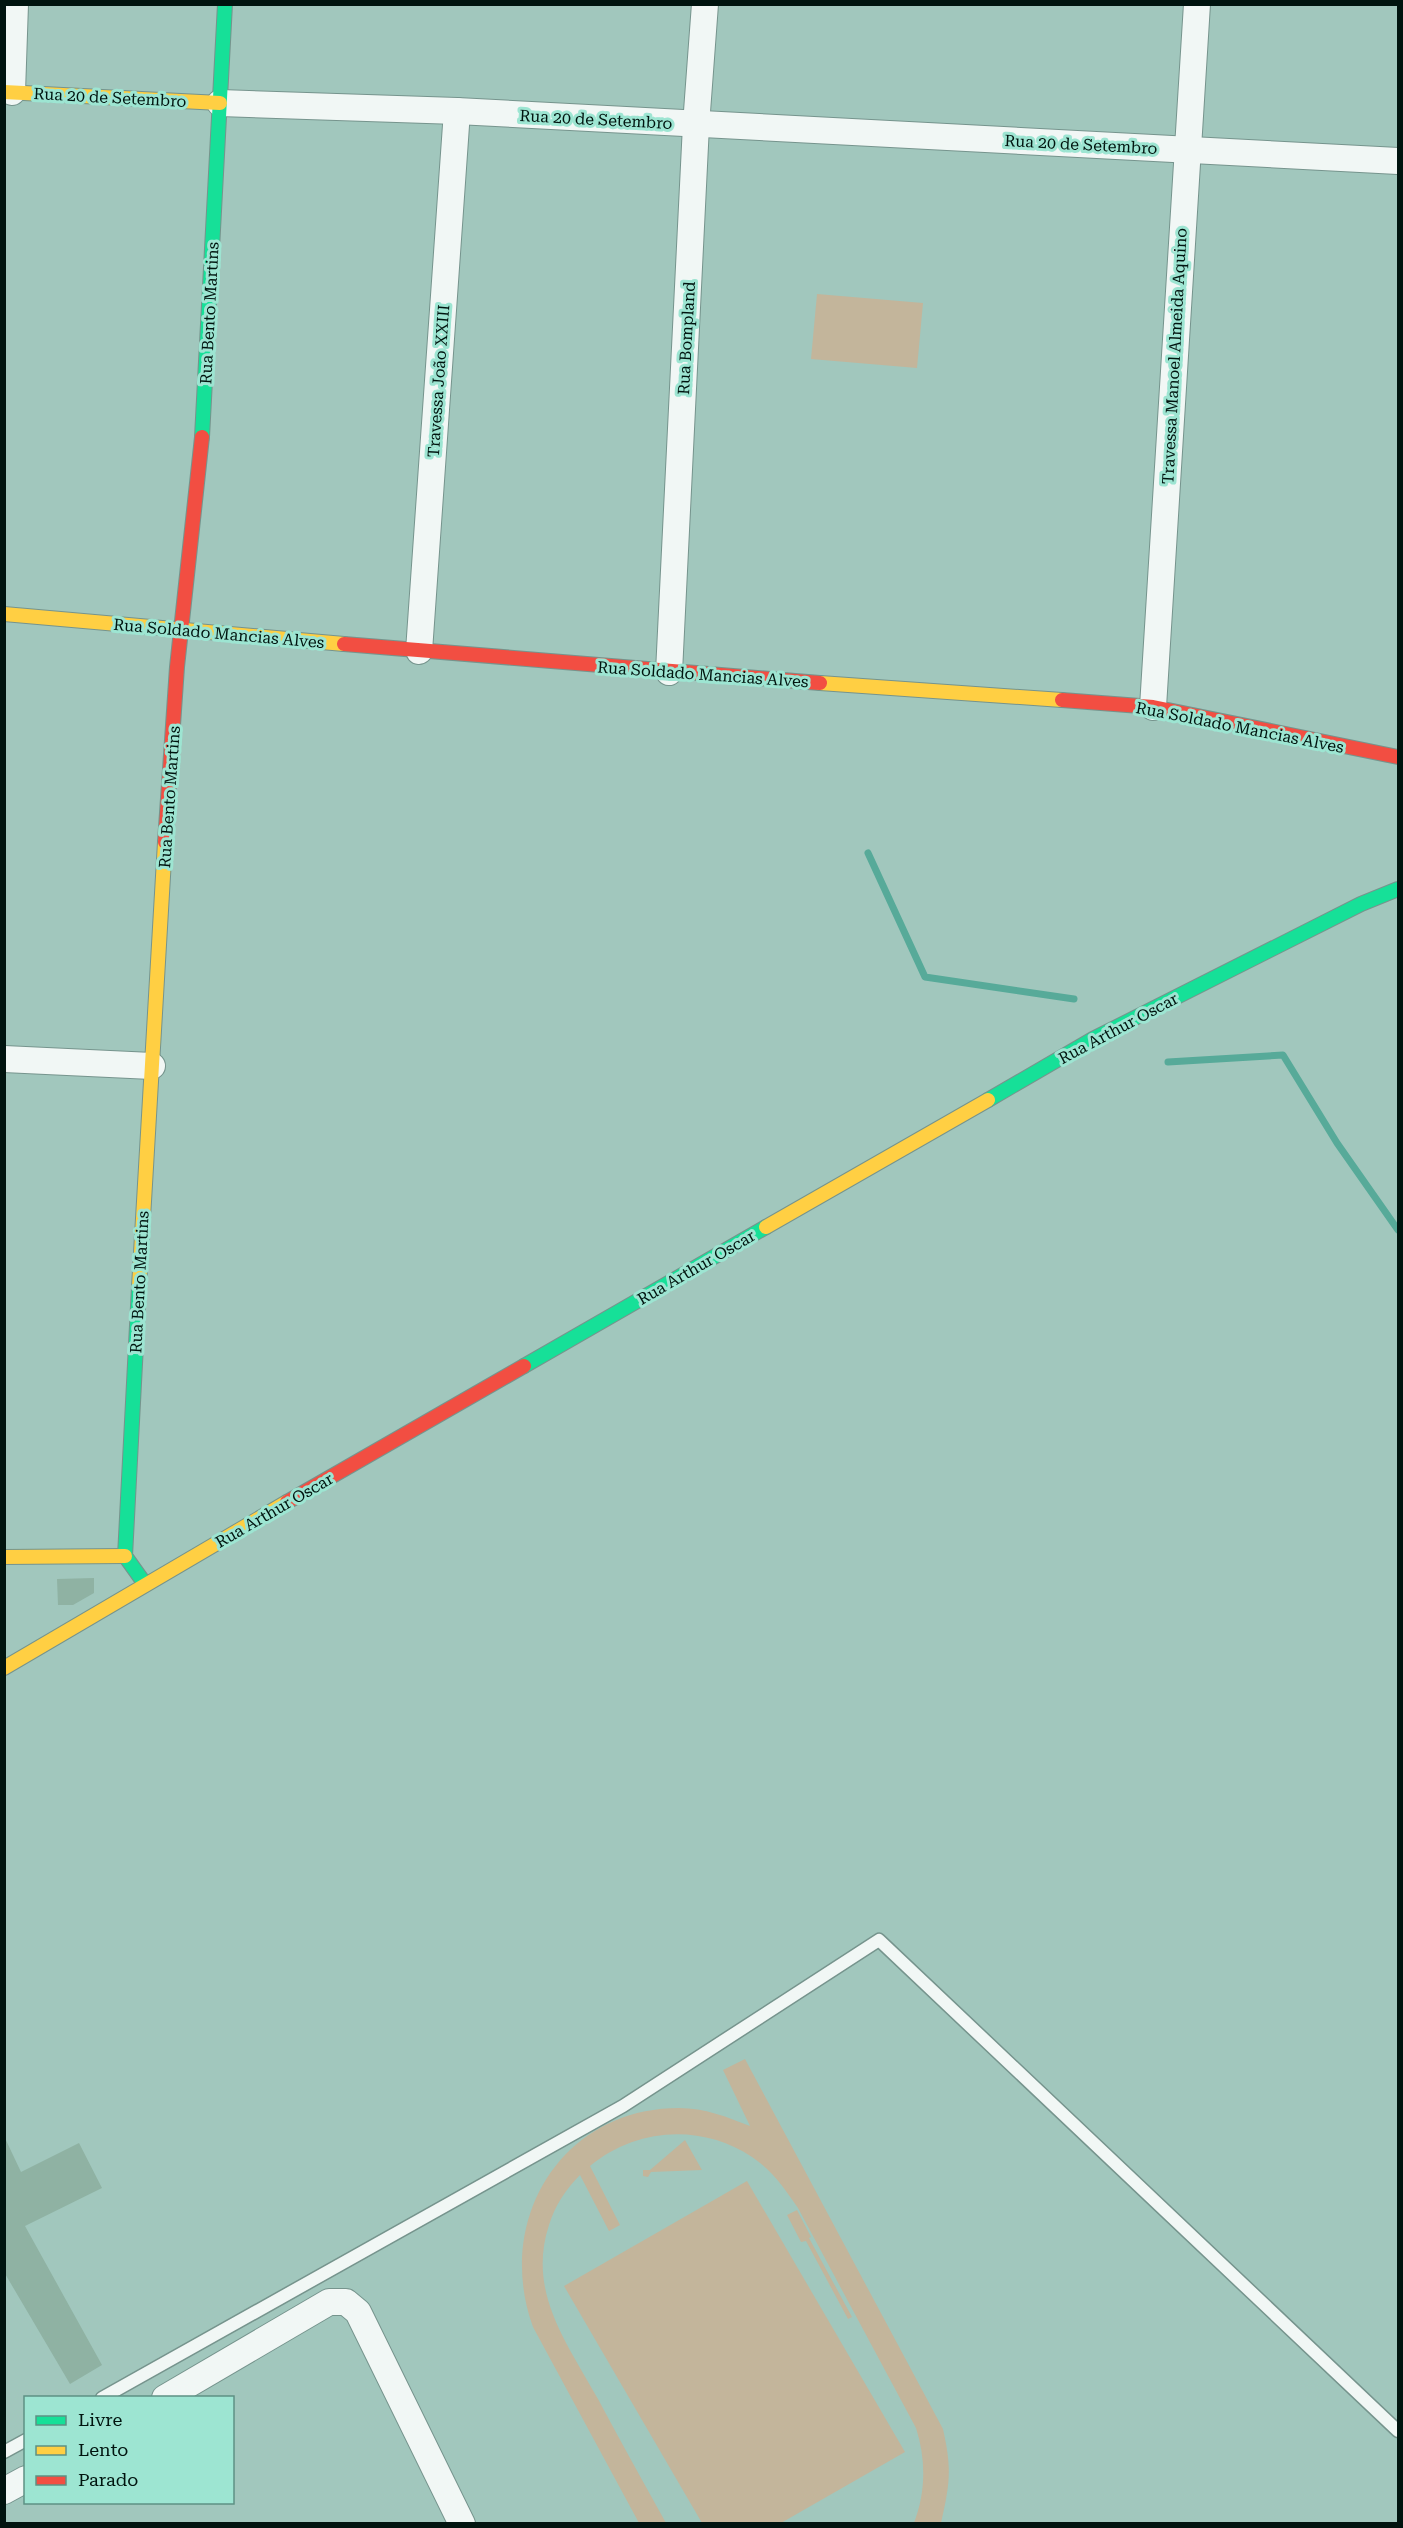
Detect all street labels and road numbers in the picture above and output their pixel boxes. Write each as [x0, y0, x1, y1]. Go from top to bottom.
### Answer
street label: Rua 20 de Setembro [33, 84, 187, 111]
street label: Rua 20 de Setembro [519, 106, 673, 133]
street label: Rua 20 de Setembro [1004, 131, 1158, 158]
street label: Travessa Manoel Almeida Aquino [1158, 227, 1191, 485]
street label: Rua Bento Martins [196, 241, 223, 385]
street label: Rua Bompland [674, 281, 699, 395]
street label: Travessa João XXIII [424, 304, 453, 458]
street label: Rua Soldado Mancias Alves [113, 615, 326, 652]
street label: Rua Soldado Mancias Alves [597, 658, 810, 691]
street label: Rua Soldado Mancias Alves [1134, 698, 1346, 757]
street label: Rua Bento Martins [155, 725, 184, 869]
street label: Rua Arthur Oscar [1055, 989, 1182, 1068]
street label: Rua Bento Martins [126, 1210, 153, 1354]
street label: Rua Arthur Oscar [634, 1226, 759, 1309]
street label: Rua Arthur Oscar [212, 1469, 337, 1552]

